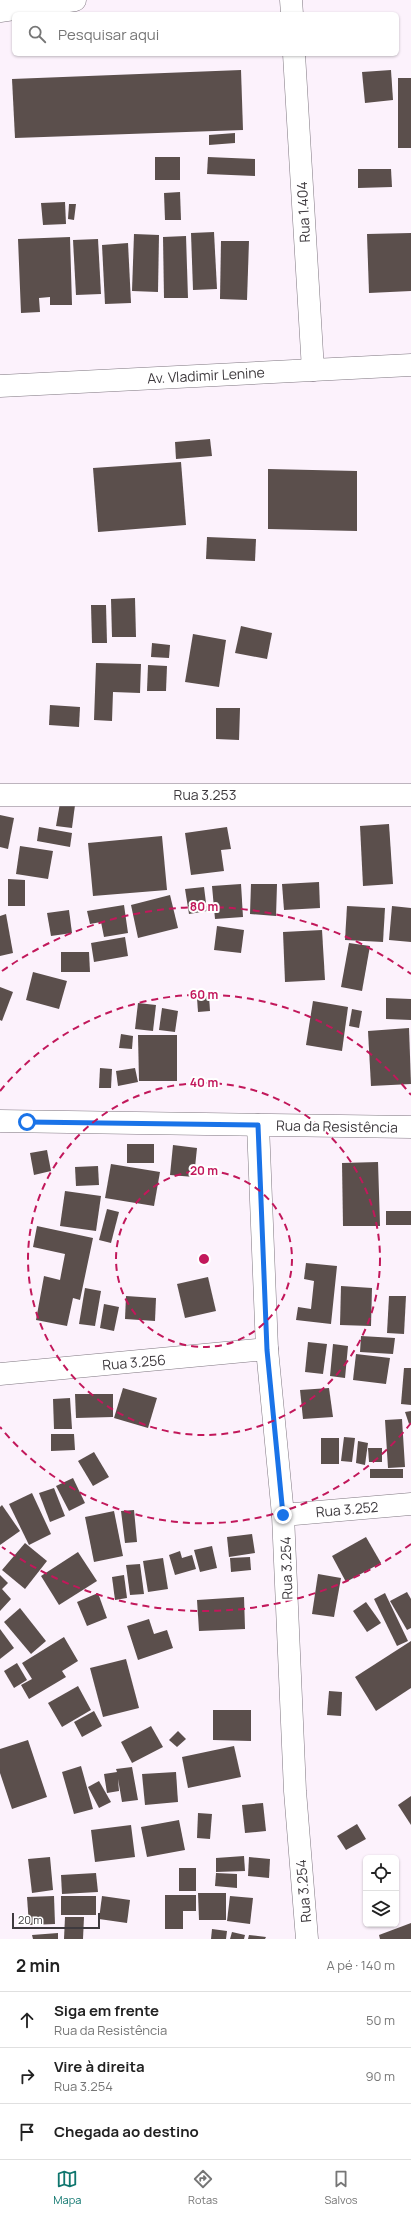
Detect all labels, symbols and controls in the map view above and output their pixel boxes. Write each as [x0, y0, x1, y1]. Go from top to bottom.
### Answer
search box [12, 12, 399, 56]
icon: search [26, 23, 48, 45]
text: Pesquisar aqui [58, 24, 159, 45]
street label: Rua 1.404 [292, 181, 314, 243]
street label: Av. Vladimir Lenine [147, 362, 265, 388]
street label: Rua 3.253 [174, 785, 236, 804]
text: 80 m [190, 898, 218, 915]
text: 60 m [190, 986, 218, 1003]
text: 40 m [190, 1074, 218, 1091]
route start [18, 1113, 36, 1131]
street label: Rua da Resistência [276, 1115, 398, 1137]
text: 20 m [190, 1162, 218, 1179]
centre of rings [197, 1252, 211, 1266]
street label: Rua 3.256 [101, 1350, 167, 1374]
street label: Rua 3.252 [315, 1497, 379, 1521]
route end [274, 1506, 292, 1524]
street label: Rua 3.254 [275, 1536, 297, 1600]
map controls [363, 1855, 399, 1927]
button: locate [363, 1855, 399, 1891]
street label: Rua 3.254 [291, 1859, 315, 1923]
button: layers [363, 1891, 399, 1927]
scale bar [12, 1911, 100, 1930]
text: 20 m [18, 1912, 43, 1927]
text: 2 min [16, 1954, 60, 1977]
text: A pé · 140 m [326, 1956, 395, 1974]
text: Siga em frente [54, 2000, 159, 2021]
icon: ahead [16, 2009, 38, 2031]
text: 50 m [366, 2011, 395, 2029]
text: Rua da Resistência [54, 2021, 167, 2039]
text: Vire à direita [54, 2056, 145, 2077]
icon: right [16, 2065, 38, 2087]
text: 90 m [365, 2067, 395, 2085]
text: Rua 3.254 [54, 2077, 113, 2095]
icon: arrive [16, 2121, 38, 2143]
text: Chegada ao destino [54, 2121, 199, 2142]
tab: Mapa [53, 2168, 81, 2207]
tab: Rotas [188, 2168, 218, 2207]
tab: Salvos [325, 2168, 358, 2207]

